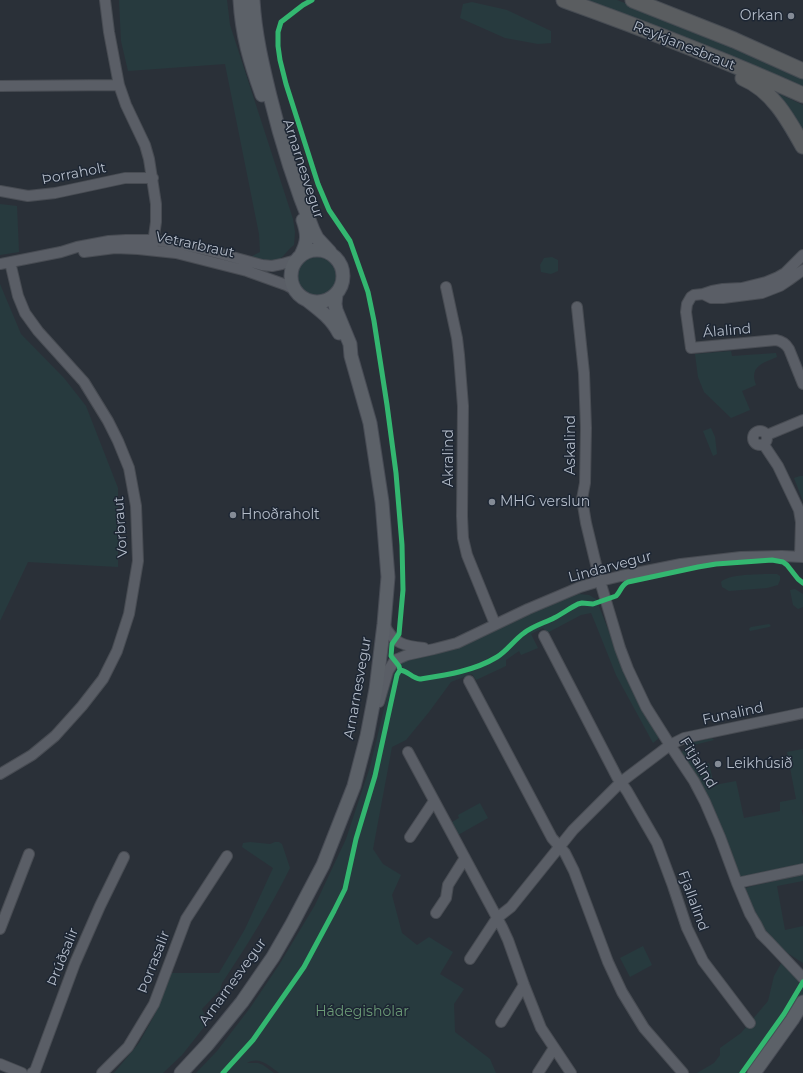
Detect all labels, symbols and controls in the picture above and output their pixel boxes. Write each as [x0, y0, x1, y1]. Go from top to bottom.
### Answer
place label: Orkan [740, 8, 783, 24]
marker: Orkan [786, 11, 796, 21]
street label: Reykjanesbraut [630, 18, 738, 74]
street label: Arnarnesvegur [279, 117, 327, 221]
street label: Þorraholt [40, 160, 108, 188]
street label: Vetrarbraut [154, 228, 236, 262]
street label: Álalind [702, 321, 752, 341]
street label: Askalind [563, 415, 579, 475]
street label: Akralind [441, 429, 457, 487]
place label: MHG verslun [500, 494, 590, 510]
street label: Vorbraut [110, 496, 132, 558]
marker: MHG verslun [487, 497, 497, 507]
place label: Hnoðraholt [241, 507, 320, 523]
marker: Hnoðraholt [228, 510, 238, 520]
street label: Lindarvegur [567, 548, 653, 586]
street label: Arnarnesvegur [341, 635, 375, 741]
street label: Funalind [701, 699, 765, 729]
street label: Fitjalind [676, 734, 720, 792]
place label: Leikhúsið [726, 756, 792, 772]
marker: Leikhúsið [713, 759, 723, 769]
street label: Fjallalind [674, 869, 712, 933]
street label: Þrúðsalir [44, 925, 82, 989]
street label: Þorrasalir [134, 928, 174, 996]
street label: Arnarnesvegur [196, 935, 270, 1029]
park label: Hádegishólar [315, 1004, 409, 1020]

